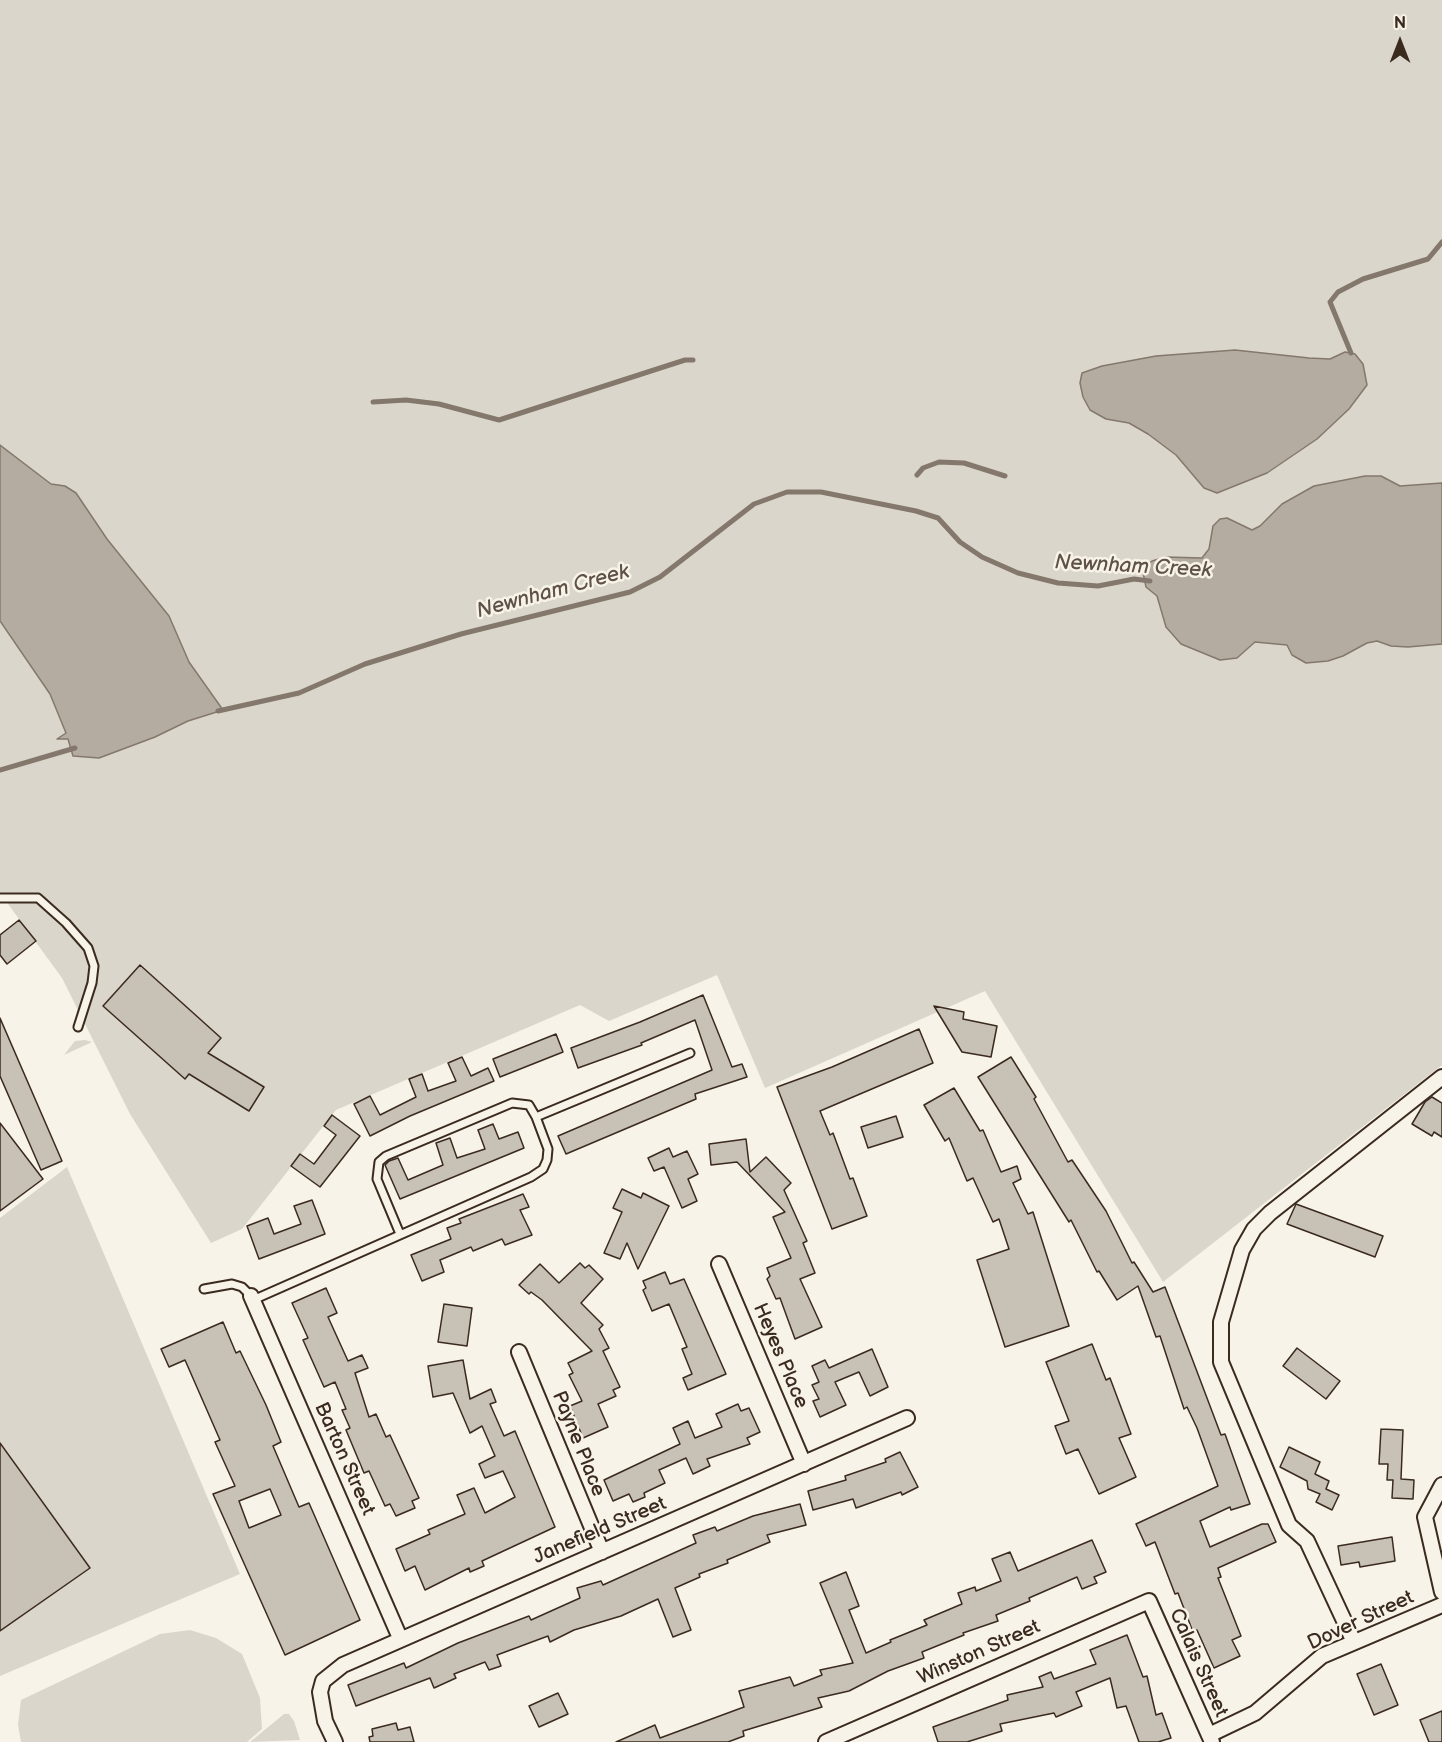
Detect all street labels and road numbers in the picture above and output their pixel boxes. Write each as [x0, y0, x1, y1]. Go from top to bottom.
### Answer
street label: Heyes Place [747, 1300, 813, 1412]
street label: Payne Place [546, 1388, 610, 1500]
street label: Barton Street [308, 1399, 380, 1519]
street label: Janefield Street [530, 1492, 670, 1570]
street label: Dover Street [1304, 1586, 1418, 1656]
street label: Calais Street [1163, 1605, 1233, 1721]
street label: Winston Street [914, 1615, 1044, 1691]

